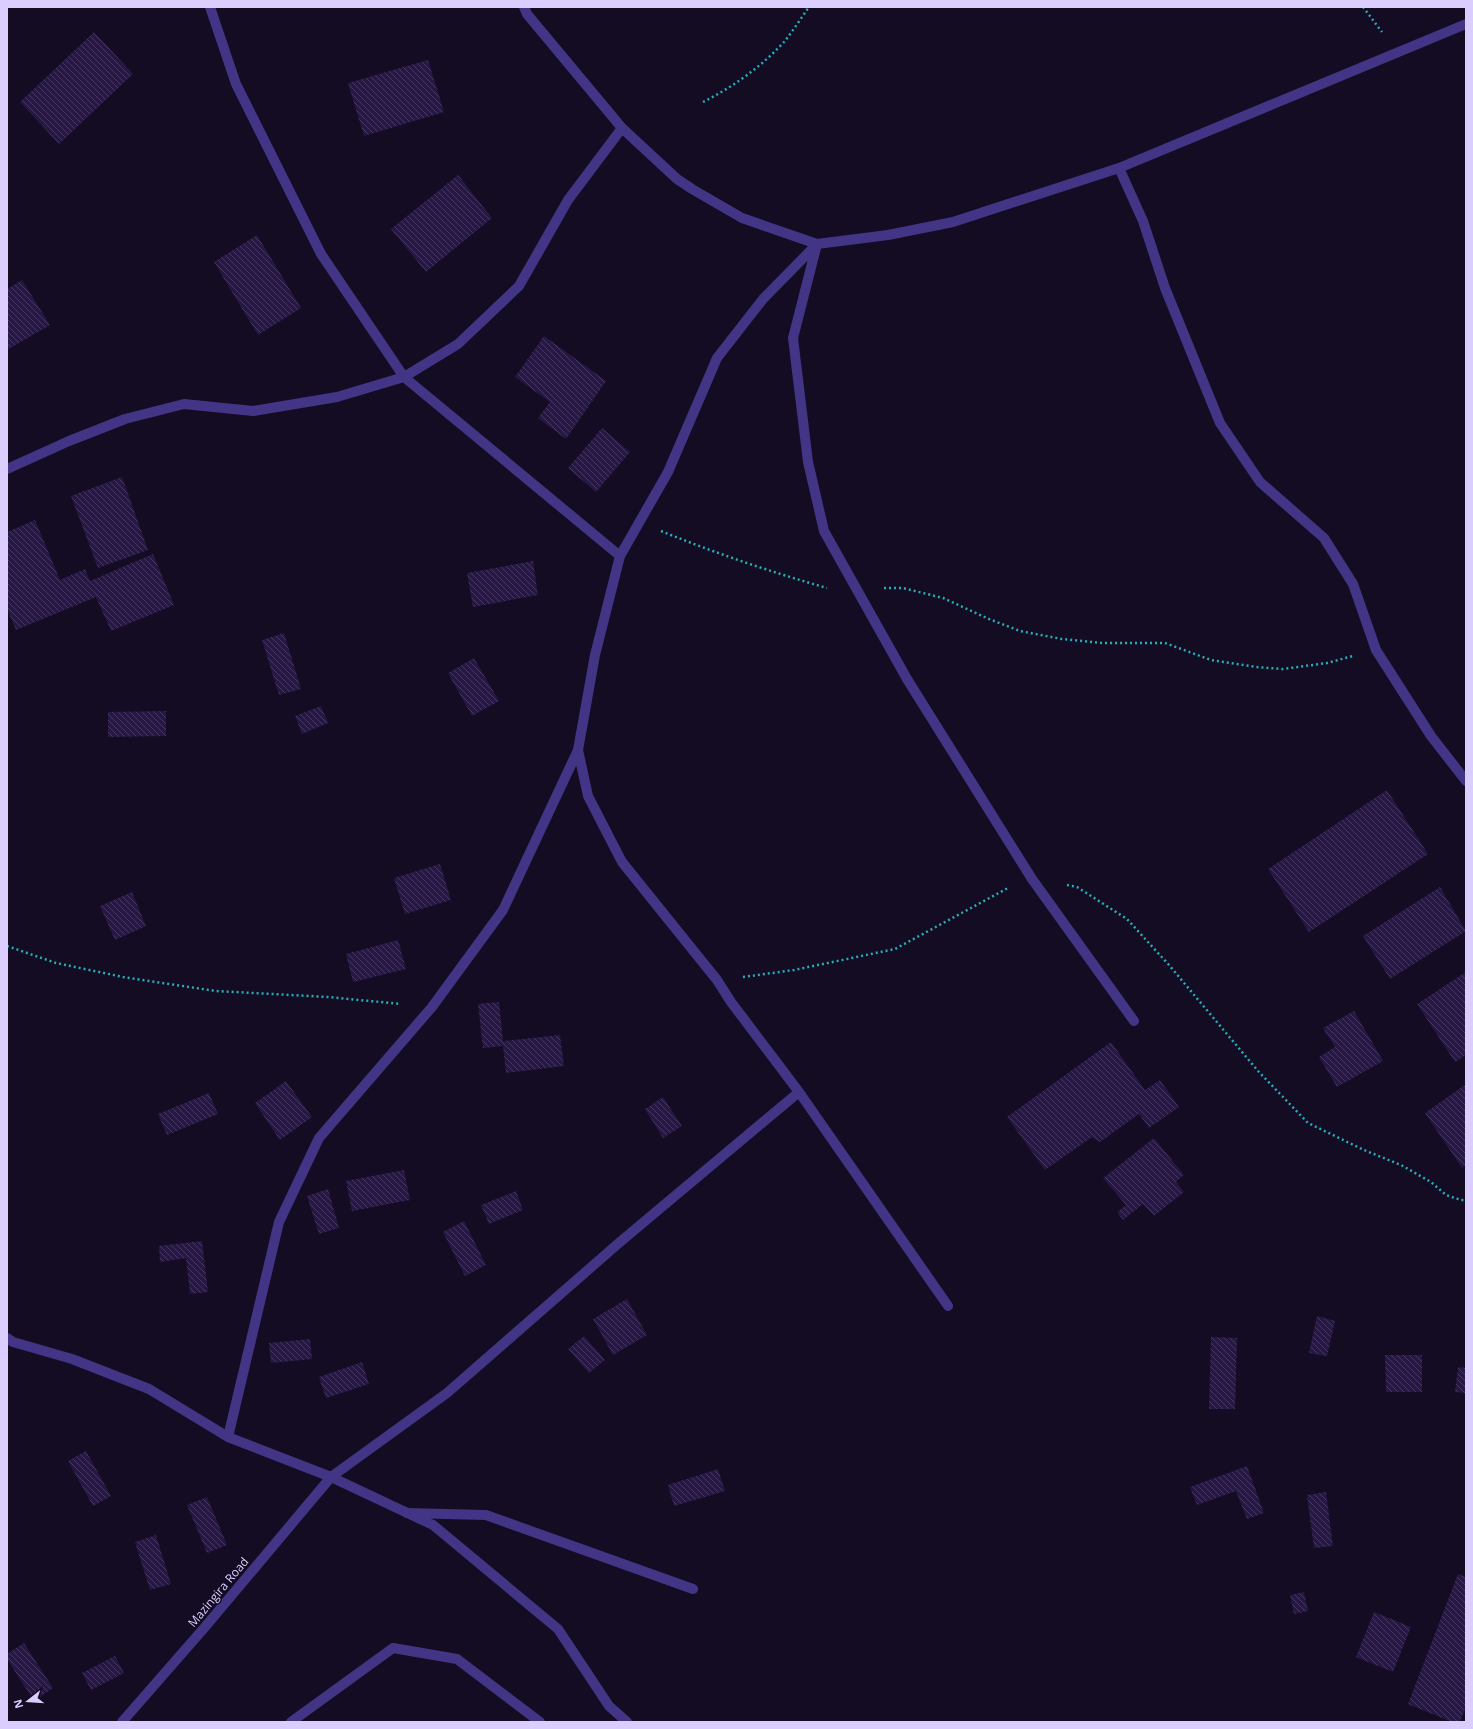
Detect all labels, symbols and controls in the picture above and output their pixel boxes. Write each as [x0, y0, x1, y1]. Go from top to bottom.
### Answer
street label: Mazingira Road [184, 1553, 252, 1631]
north arrow [8, 1681, 48, 1721]
text: N [9, 1698, 26, 1711]

